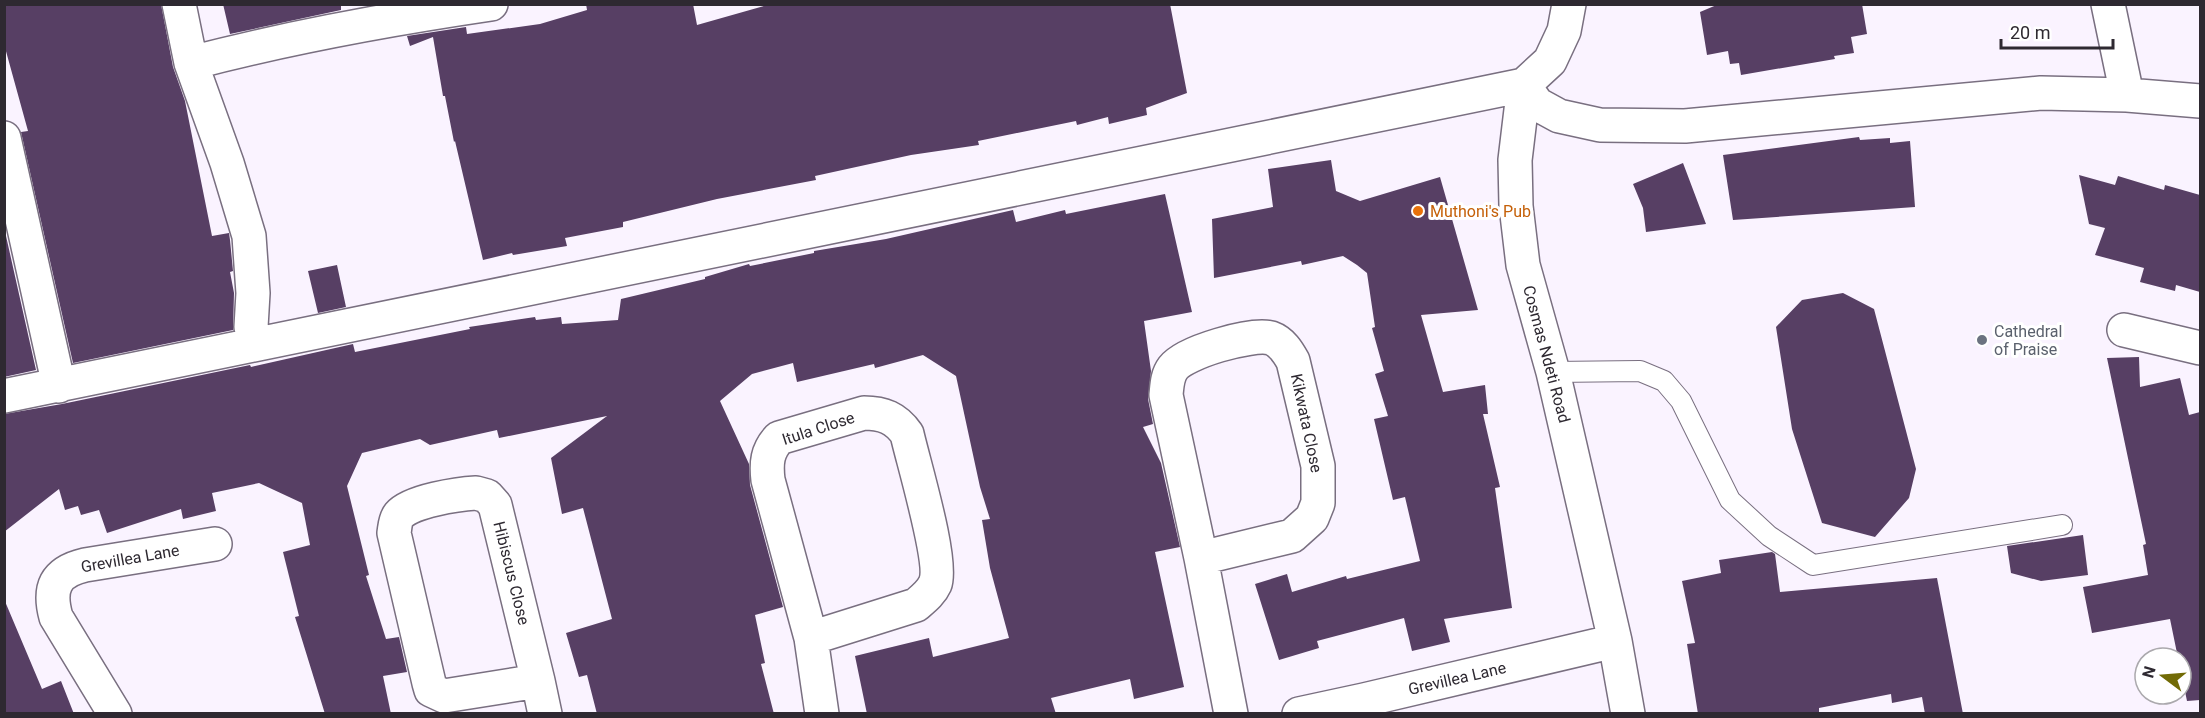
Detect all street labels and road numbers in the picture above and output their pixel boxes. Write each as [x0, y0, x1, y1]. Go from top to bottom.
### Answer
street label: Cosmas Ndeti Road [1519, 283, 1574, 425]
street label: Kikwata Close [1287, 372, 1326, 474]
street label: Itula Close [779, 408, 857, 449]
street label: Hibiscus Close [489, 519, 534, 627]
street label: Grevillea Lane [79, 540, 181, 577]
street label: Grevillea Lane [1406, 658, 1508, 699]

